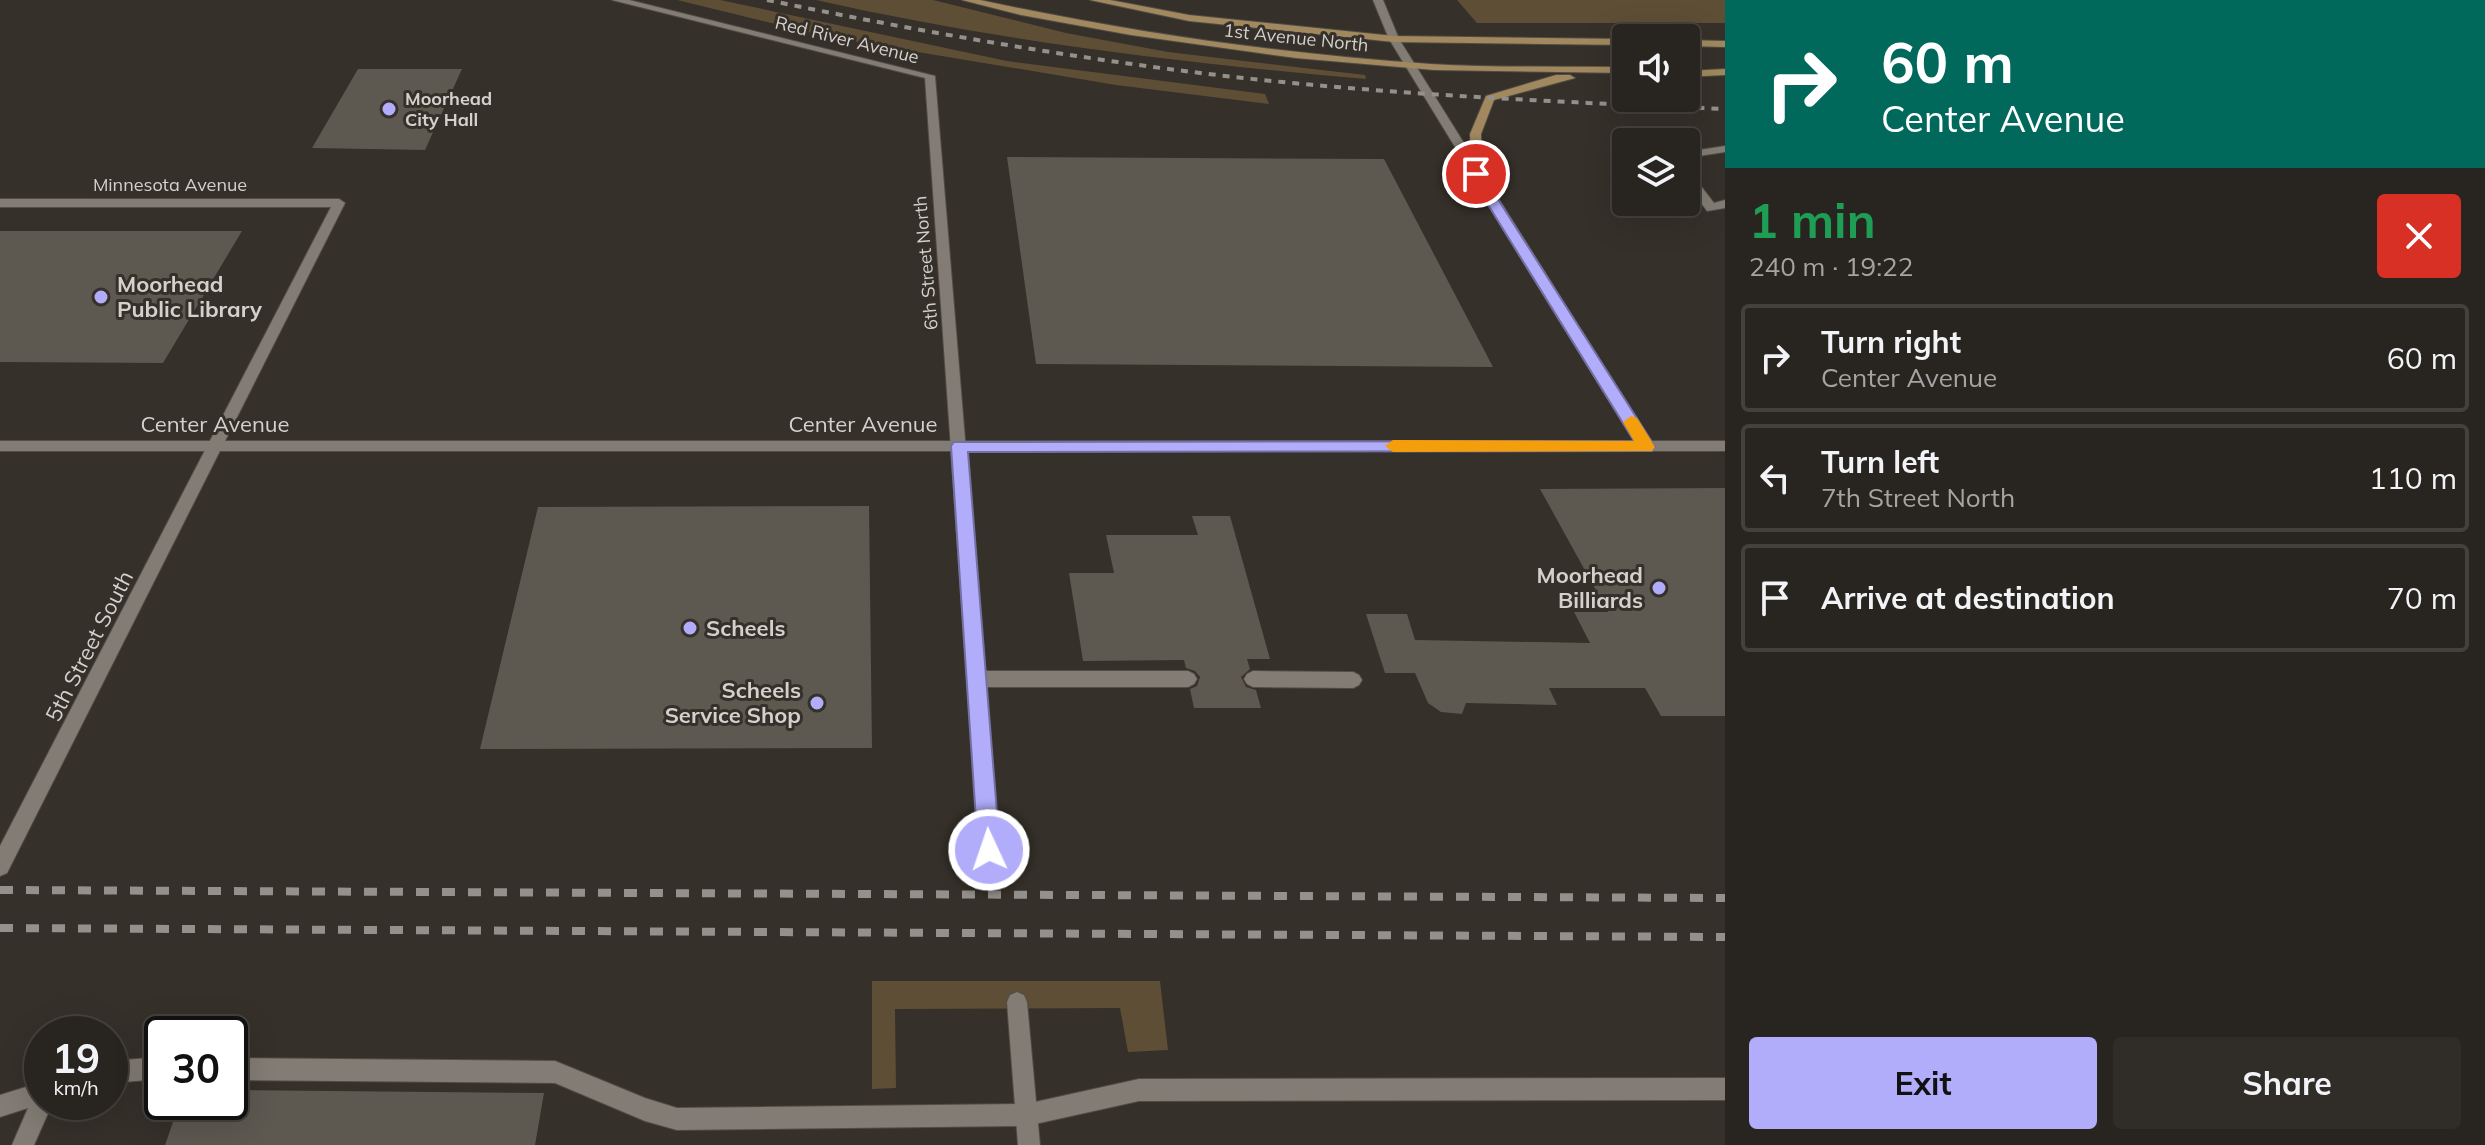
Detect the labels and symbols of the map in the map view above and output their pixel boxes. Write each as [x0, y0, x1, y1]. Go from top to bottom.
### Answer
street label: Red River Avenue [773, 11, 921, 69]
street label: 1st Avenue North [1222, 18, 1370, 57]
place label: Moorhead City Hall [405, 87, 492, 131]
marker: Moorhead City Hall [380, 100, 398, 118]
pin [1442, 140, 1510, 208]
street label: Minnesota Avenue [93, 173, 247, 196]
street label: 6th Street North [908, 195, 943, 331]
place label: Moorhead Public Library [117, 270, 262, 323]
marker: Moorhead Public Library [92, 288, 110, 306]
street label: Center Avenue [140, 410, 290, 438]
street label: Center Avenue [788, 410, 938, 438]
place label: Moorhead Billiards [1537, 561, 1643, 614]
street label: 5th Street South [39, 566, 139, 726]
marker: Moorhead Billiards [1650, 579, 1668, 597]
place label: Scheels [706, 614, 785, 642]
marker: Scheels [681, 619, 699, 637]
place label: Scheels Service Shop [665, 676, 801, 729]
marker: Scheels Service Shop [808, 694, 826, 712]
position arrow [947, 808, 1031, 892]
speed limit sign: 30 [144, 1016, 248, 1120]

